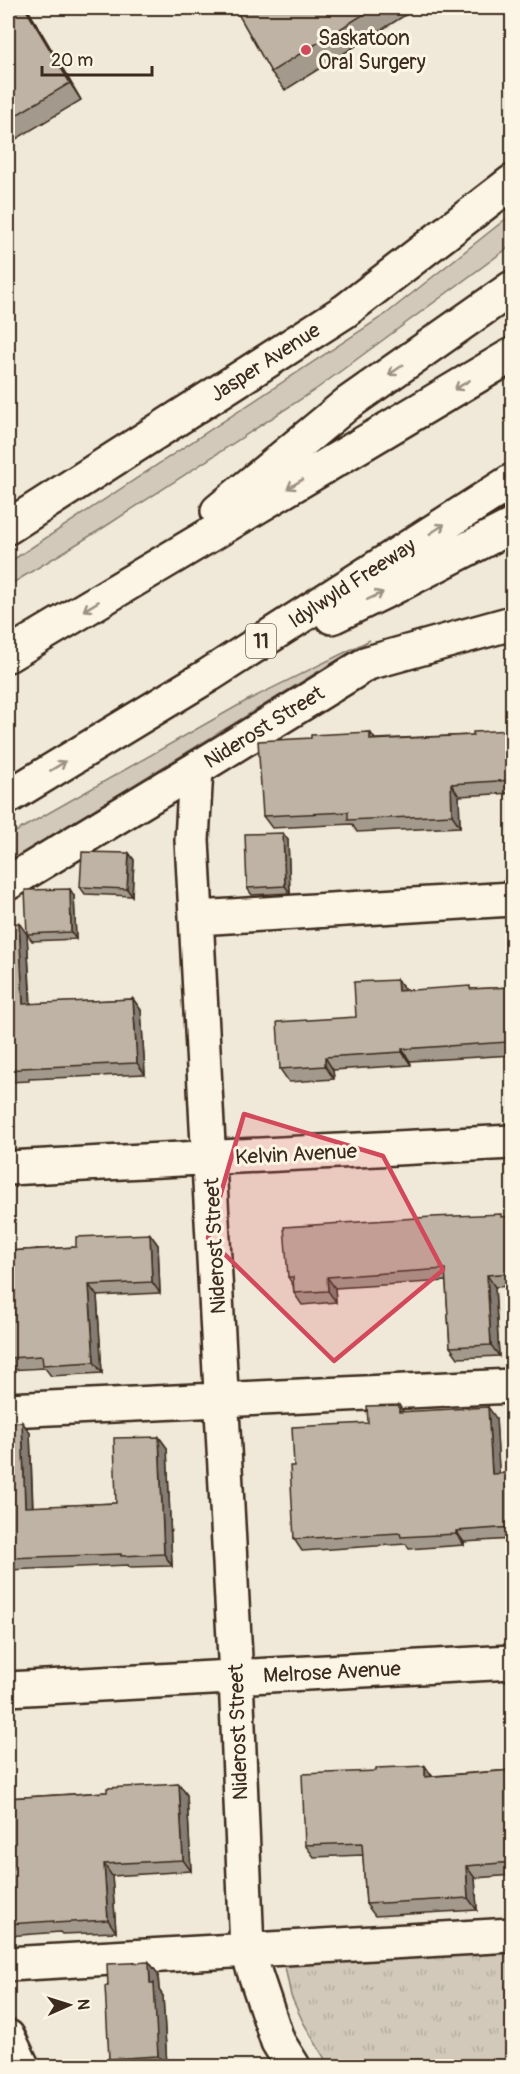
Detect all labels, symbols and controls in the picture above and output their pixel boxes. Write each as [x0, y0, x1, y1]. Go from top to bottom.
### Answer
place label: Saskatoon Oral Surgery [318, 25, 426, 76]
scale bar [42, 39, 152, 77]
marker: Saskatoon Oral Surgery [299, 43, 313, 57]
text: 20 m [51, 49, 93, 72]
street label: Jasper Avenue [205, 316, 326, 408]
one-way arrow [388, 364, 405, 376]
one-way arrow [454, 379, 471, 391]
one-way arrow [287, 479, 304, 491]
one-way arrow [428, 523, 445, 536]
street label: Idylwyld Freeway [284, 532, 421, 635]
one-way arrow [366, 590, 384, 602]
one-way arrow [83, 600, 100, 612]
road number: 11 [246, 624, 276, 658]
street label: Niderost Street [199, 680, 330, 775]
one-way arrow [49, 760, 66, 773]
street label: Kelvin Avenue [234, 1138, 358, 1171]
street label: Niderost Street [198, 1177, 233, 1315]
street label: Melrose Avenue [263, 1655, 402, 1690]
street label: Niderost Street [223, 1663, 254, 1801]
north arrow [39, 1975, 99, 2035]
text: N [73, 1998, 93, 2010]

